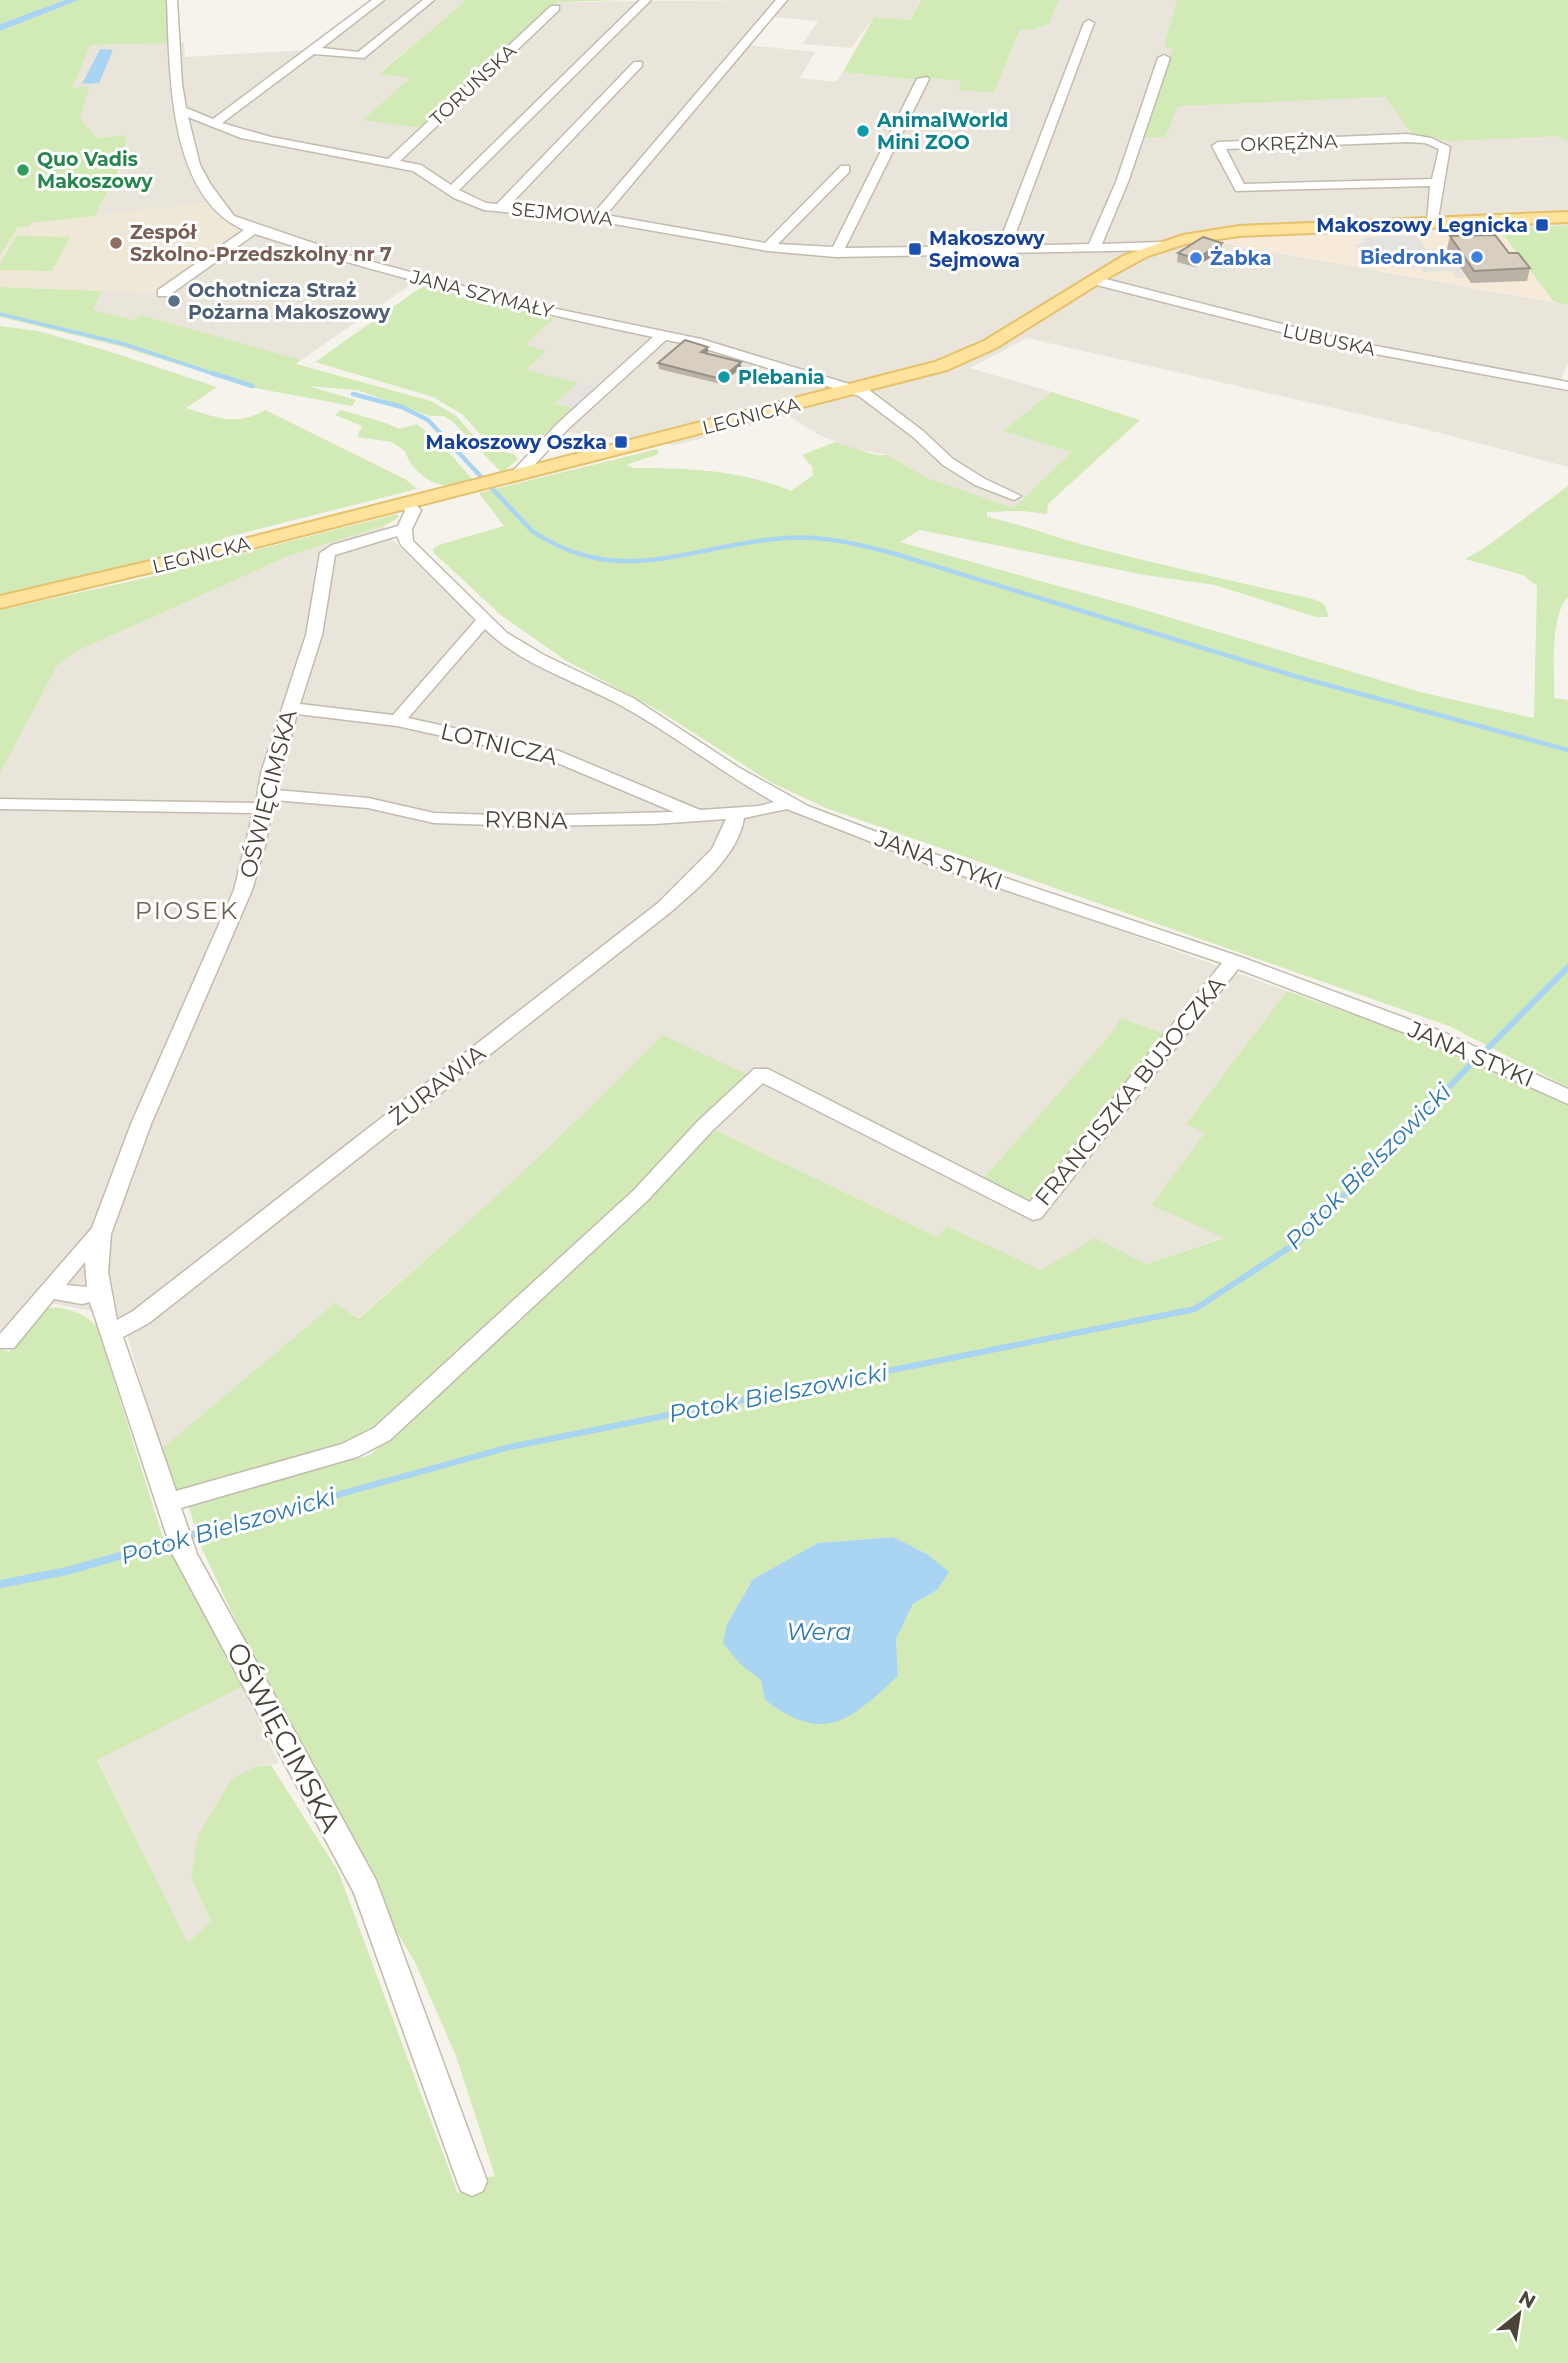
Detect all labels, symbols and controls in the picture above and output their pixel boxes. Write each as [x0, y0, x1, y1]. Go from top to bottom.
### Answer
street label: TORUŃSKA [425, 39, 521, 131]
place label: AnimalWorld Mini ZOO [876, 109, 1008, 154]
marker: AnimalWorld Mini ZOO [855, 123, 871, 139]
street label: OKRĘŻNA [1240, 130, 1338, 156]
place label: Quo Vadis Makoszowy [37, 148, 153, 193]
marker: Quo Vadis Makoszowy [15, 162, 31, 178]
street label: SEJMOWA [510, 197, 614, 231]
place label: Makoszowy Legnicka [1316, 214, 1528, 237]
marker: Makoszowy Legnicka [1534, 217, 1550, 233]
place label: Zespół Szkolno-Przedszkolny nr 7 [130, 221, 392, 266]
place label: Makoszowy Sejmowa [929, 227, 1045, 272]
marker: Zespół Szkolno-Przedszkolny nr 7 [108, 235, 124, 251]
marker: Makoszowy Sejmowa [907, 241, 923, 257]
place label: Żabka [1210, 246, 1272, 270]
place label: Biedronka [1360, 246, 1463, 269]
marker: Biedronka [1469, 249, 1485, 265]
marker: Żabka [1188, 250, 1204, 266]
street label: JANA SZYMAŁY [407, 265, 557, 323]
place label: Ochotnicza Straż Pożarna Makoszowy [188, 279, 391, 324]
marker: Ochotnicza Straż Pożarna Makoszowy [166, 293, 182, 309]
street label: LUBUSKA [1281, 319, 1378, 361]
place label: Plebania [738, 366, 825, 389]
marker: Plebania [716, 369, 732, 385]
street label: LEGNICKA [700, 393, 803, 439]
place label: Makoszowy Oszka [426, 431, 607, 454]
marker: Makoszowy Oszka [613, 434, 629, 450]
street label: LEGNICKA [150, 532, 253, 578]
street label: OŚWIĘCIMSKA [234, 706, 303, 881]
street label: LOTNICZA [438, 717, 561, 771]
street label: RYBNA [484, 805, 568, 835]
street label: JANA STYKI [871, 824, 1006, 896]
district label: PIOSEK [135, 896, 239, 925]
street label: FRANCISZKA BUJOCZKA [1029, 970, 1231, 1211]
street label: JANA STYKI [1403, 1015, 1538, 1093]
street label: ŻURAWIA [383, 1039, 491, 1131]
water label: Potok Bielszowicki [1279, 1077, 1457, 1255]
water label: Potok Bielszowicki [666, 1357, 890, 1428]
water label: Potok Bielszowicki [117, 1481, 339, 1571]
water label: Wera [787, 1617, 851, 1646]
street label: OŚWIĘCIMSKA [220, 1636, 349, 1839]
north arrow [1484, 2279, 1554, 2349]
text: N [1515, 2286, 1540, 2314]

